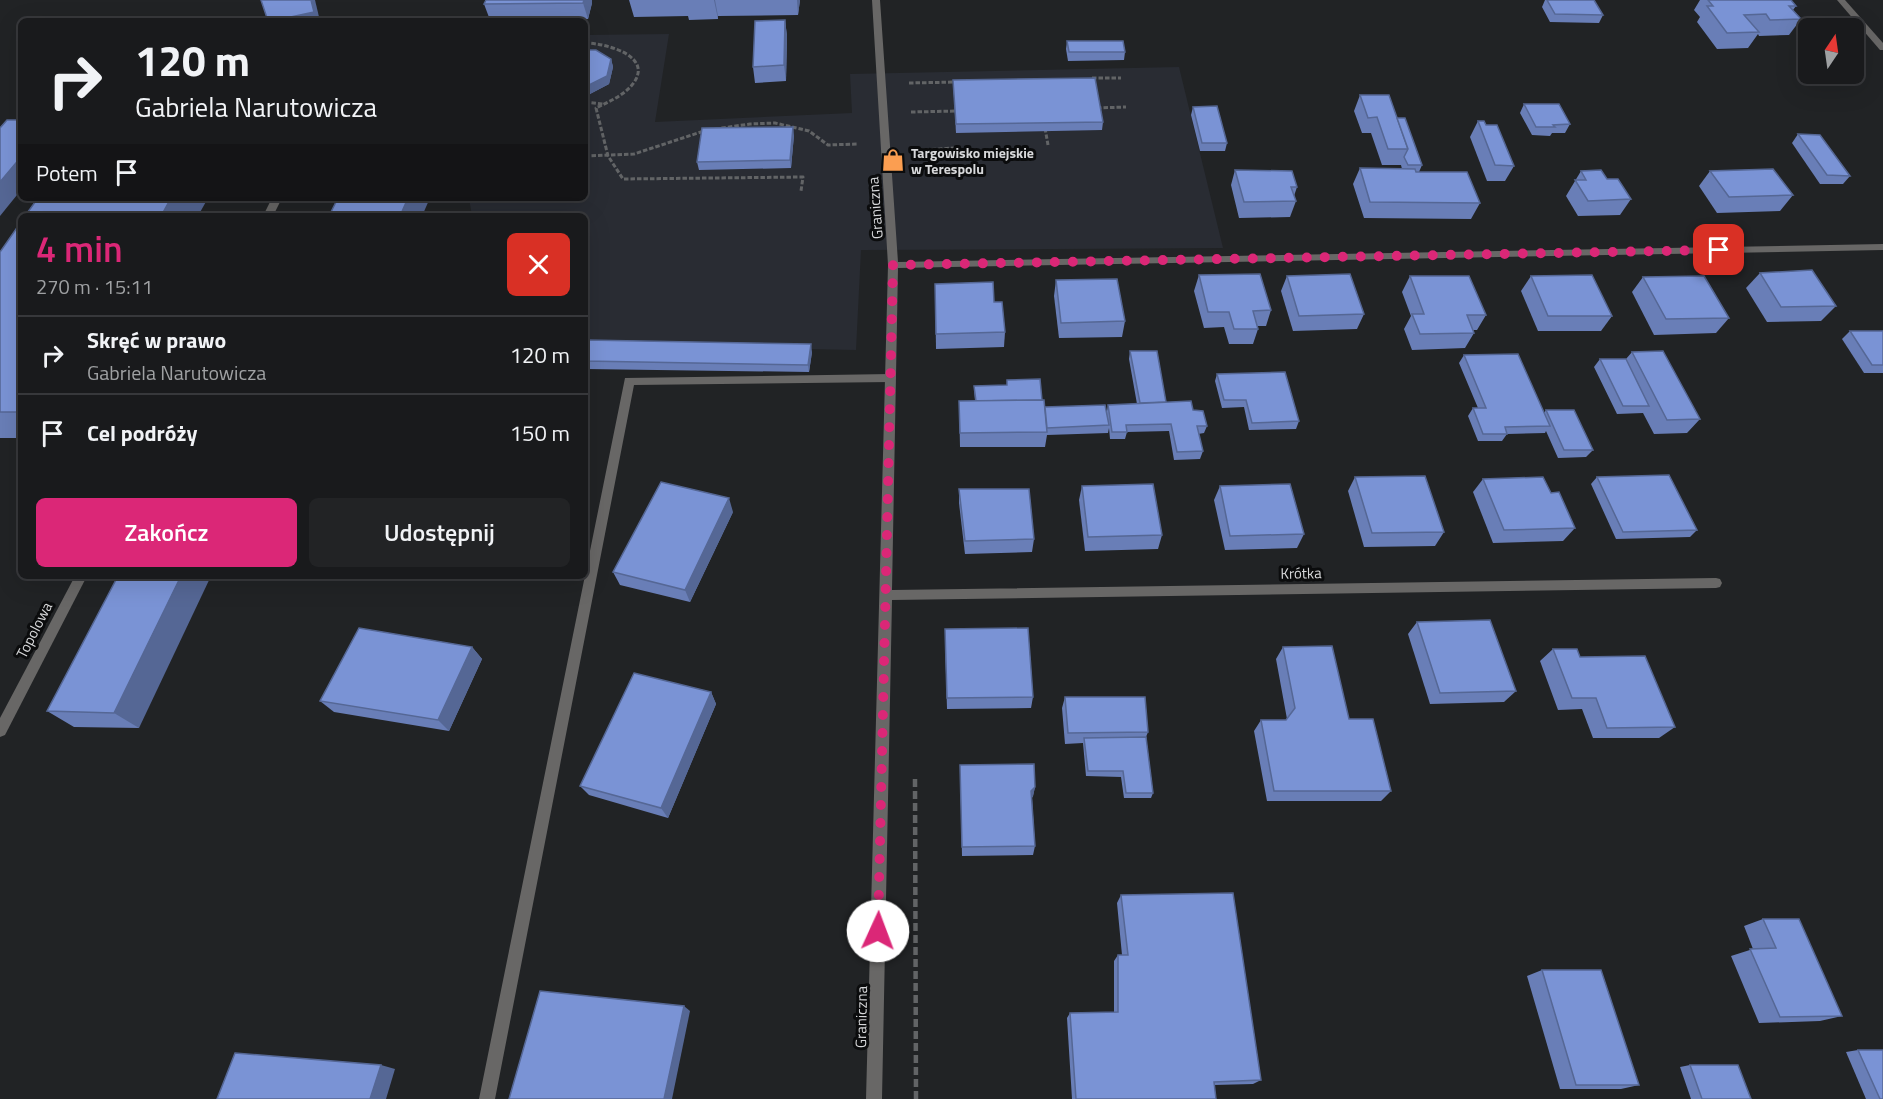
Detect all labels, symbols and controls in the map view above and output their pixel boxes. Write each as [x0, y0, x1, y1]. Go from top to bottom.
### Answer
north arrow [1798, 18, 1864, 84]
map controls [1798, 18, 1864, 84]
text: 120 m [135, 28, 250, 92]
icon: right [36, 42, 114, 120]
text: Gabriela Narutowicza [135, 86, 377, 127]
place label: Targowisko miejskie w Terespolu [911, 142, 1034, 179]
shop icon: Targowisko miejskie w Terespolu [880, 147, 906, 173]
text: Potem [36, 156, 98, 190]
icon: arrive [110, 156, 143, 189]
street label: Graniczna [861, 176, 889, 240]
text: 4 min [36, 221, 123, 276]
pin [1693, 224, 1744, 275]
button: close [507, 233, 570, 296]
icon: arrive [1702, 233, 1735, 266]
text: 270 m · 15:11 [36, 271, 153, 302]
text: Skręć w prawo [87, 323, 226, 357]
text: 120 m [510, 338, 570, 372]
icon: right [36, 339, 69, 372]
text: Gabriela Narutowicza [87, 357, 266, 388]
text: Cel podróży [87, 416, 197, 450]
text: 150 m [510, 416, 570, 450]
icon: arrive [36, 417, 69, 450]
button: Zakończ [36, 498, 297, 567]
button: Udostępnij [309, 498, 570, 567]
street label: Krótka [1280, 561, 1322, 585]
street label: Topolowa [10, 597, 58, 662]
position arrow [846, 899, 910, 963]
street label: Graniczna [849, 985, 873, 1048]

